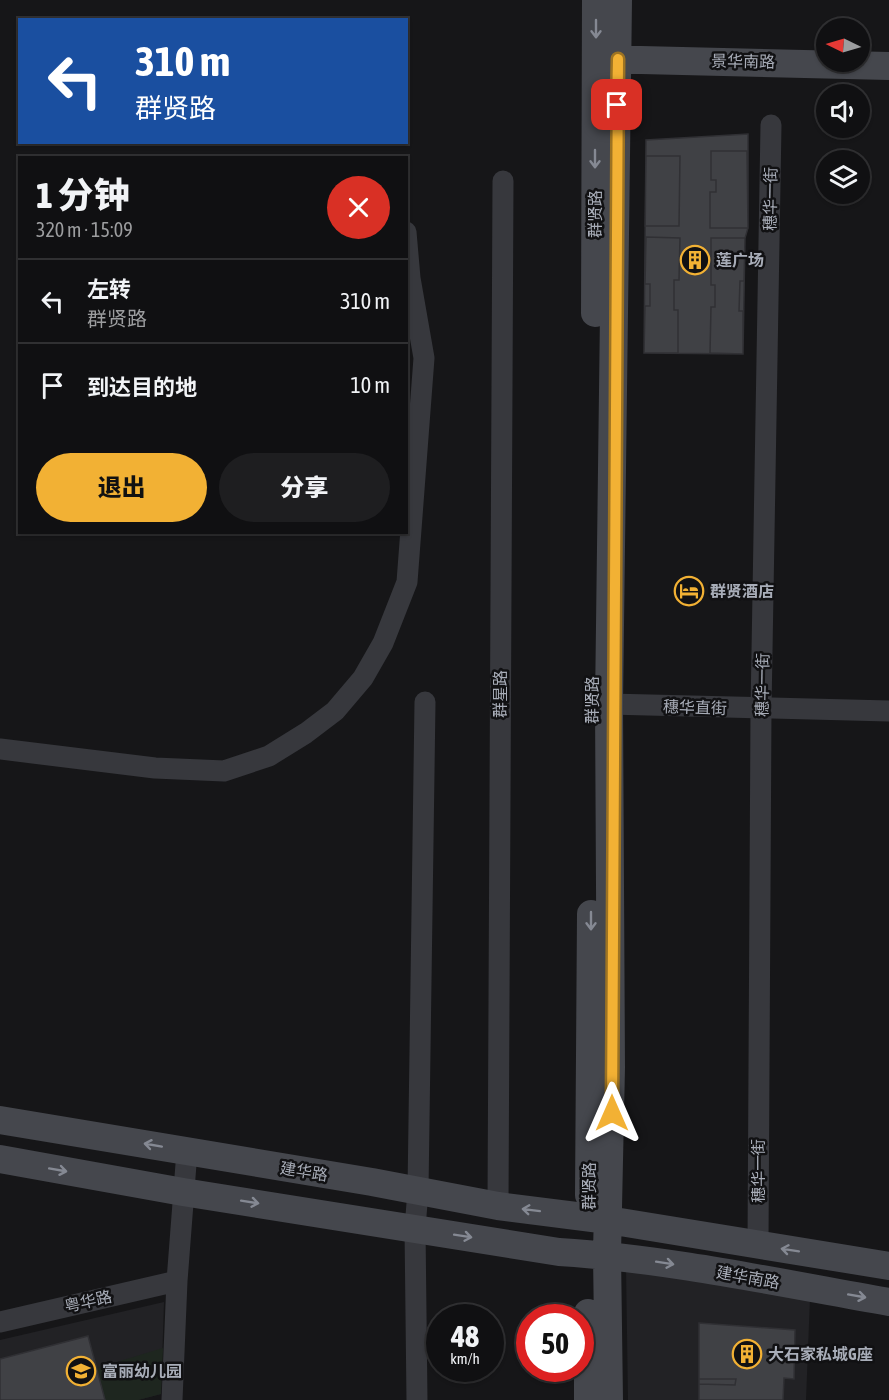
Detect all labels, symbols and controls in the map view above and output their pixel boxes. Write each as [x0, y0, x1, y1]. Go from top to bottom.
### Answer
north arrow [816, 18, 870, 72]
map controls [816, 18, 870, 204]
one-way arrow [590, 19, 602, 39]
text: 310 m [135, 37, 230, 85]
icon: left [36, 42, 114, 120]
street label: 景华南路 [711, 51, 775, 71]
pin [591, 79, 642, 130]
button: sound [816, 84, 870, 138]
icon: arrive [600, 88, 633, 121]
text: 群贤路 [135, 93, 216, 124]
one-way arrow [589, 149, 601, 169]
button: layers [816, 150, 870, 204]
street label: 穗华一街 [760, 167, 780, 231]
text: 1 分钟 [36, 174, 130, 216]
button: close [327, 176, 390, 239]
street label: 群贤路 [586, 190, 604, 238]
text: 320 m · 15:09 [36, 218, 133, 241]
building icon: 莲广场 [679, 244, 711, 276]
place label: 莲广场 [716, 251, 764, 269]
text: 左转 [87, 276, 131, 302]
icon: left [36, 285, 69, 318]
text: 310 m [340, 288, 390, 314]
text: 群贤路 [87, 307, 147, 330]
icon: arrive [36, 369, 69, 402]
text: 10 m [350, 372, 390, 398]
text: 到达目的地 [87, 374, 197, 400]
button: 退出 [36, 453, 207, 522]
button: 分享 [219, 453, 390, 522]
hotel icon: 群贤酒店 [673, 575, 705, 607]
place label: 群贤酒店 [710, 582, 774, 600]
street label: 穗华一街 [752, 653, 772, 717]
street label: 群星路 [491, 670, 509, 718]
street label: 群贤路 [583, 676, 601, 724]
street label: 穗华直街 [663, 697, 727, 717]
one-way arrow [585, 911, 597, 931]
position arrow [580, 1081, 644, 1145]
street label: 穗华一街 [749, 1139, 767, 1203]
one-way arrow [143, 1140, 163, 1151]
street label: 建华路 [279, 1158, 329, 1184]
street label: 群贤路 [580, 1162, 598, 1210]
one-way arrow [47, 1164, 67, 1175]
one-way arrow [239, 1197, 259, 1208]
one-way arrow [522, 1205, 541, 1216]
one-way arrow [453, 1230, 473, 1241]
one-way arrow [780, 1244, 800, 1255]
one-way arrow [654, 1258, 674, 1269]
street label: 建华南路 [715, 1263, 781, 1291]
street label: 粤华路 [63, 1287, 113, 1315]
one-way arrow [847, 1291, 866, 1302]
speed limit sign: 50 [516, 1304, 594, 1382]
text: 48 [451, 1319, 479, 1353]
building icon: 大石家私城G座 [731, 1338, 763, 1370]
place label: 大石家私城G座 [768, 1345, 872, 1363]
text: km/h [450, 1350, 480, 1367]
school or university icon: 富丽幼儿园 [65, 1355, 97, 1387]
place label: 富丽幼儿园 [102, 1362, 182, 1380]

